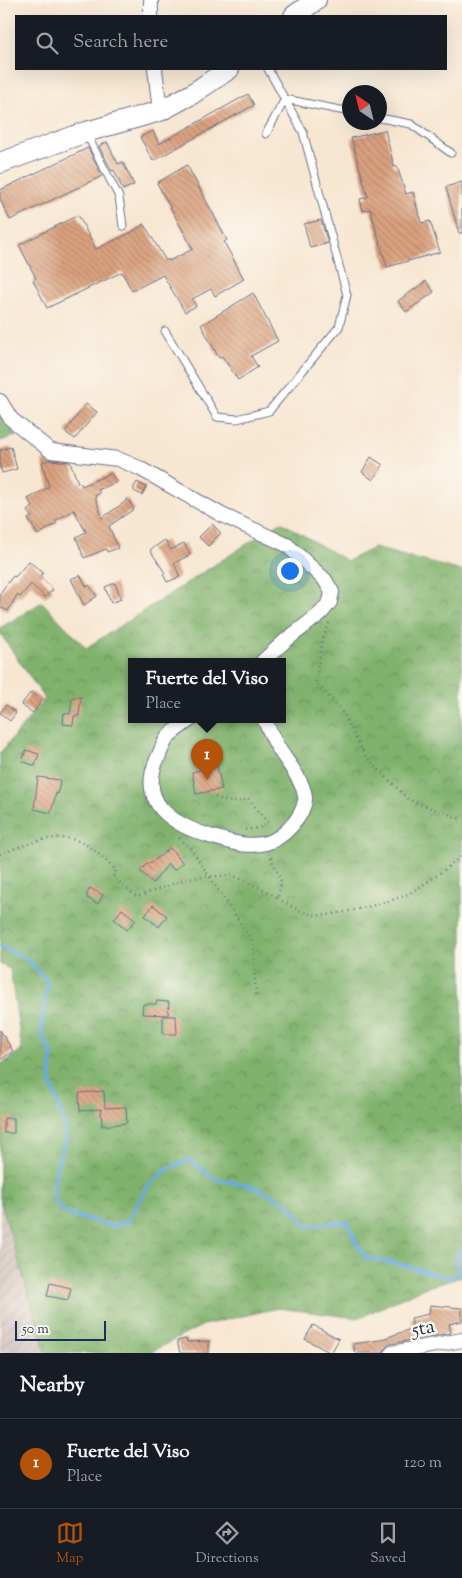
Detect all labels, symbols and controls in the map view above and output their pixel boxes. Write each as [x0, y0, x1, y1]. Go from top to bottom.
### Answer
search box [15, 15, 447, 70]
icon: search [33, 29, 61, 57]
text: Search here [73, 29, 168, 56]
north arrow [342, 85, 387, 130]
your location [277, 558, 303, 584]
popup [128, 658, 286, 723]
text: Fuerte del Viso [146, 666, 268, 693]
text: Place [146, 693, 181, 716]
pin: 1 [191, 739, 223, 780]
street label: 5ta [408, 1313, 437, 1346]
scale bar [15, 1318, 106, 1341]
text: 50 m [22, 1320, 49, 1340]
text: Nearby [20, 1371, 85, 1401]
text: Fuerte del Viso [67, 1439, 190, 1466]
text: 1 [33, 1452, 39, 1475]
text: 120 m [404, 1452, 442, 1475]
text: Place [67, 1466, 102, 1489]
tab: Map [56, 1519, 84, 1569]
tab: Directions [195, 1519, 259, 1569]
tab: Saved [370, 1519, 406, 1569]

